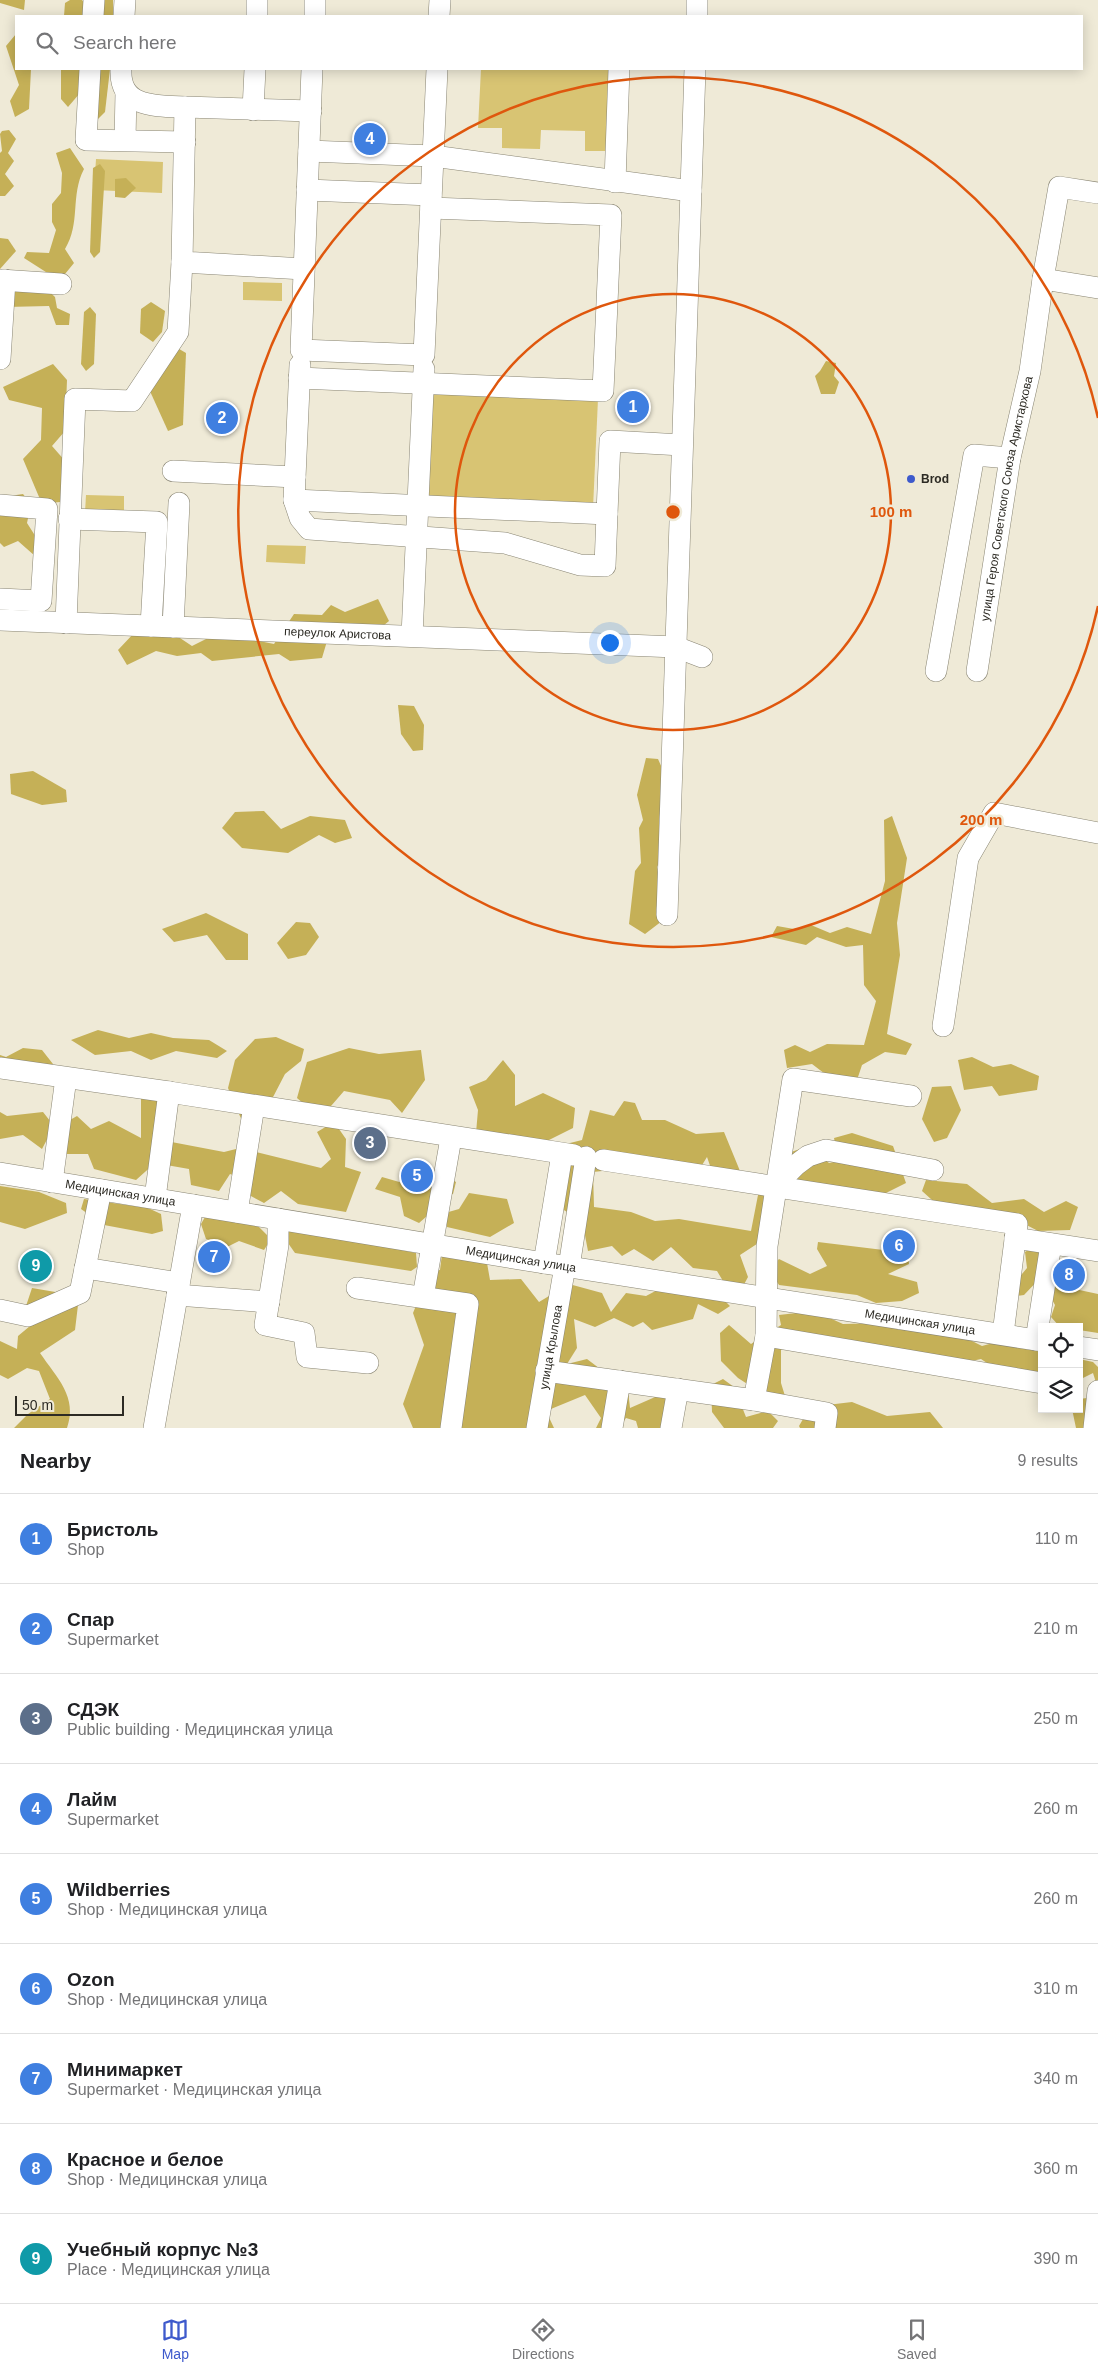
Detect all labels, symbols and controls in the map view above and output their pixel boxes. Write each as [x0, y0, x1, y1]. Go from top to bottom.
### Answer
search box [15, 15, 1083, 70]
icon: search [33, 29, 61, 57]
text: Search here [73, 32, 177, 53]
pin: 4 [354, 120, 386, 158]
street label: улица Героя Советского Союза Аристархова [978, 374, 1036, 622]
pin: 1 [617, 388, 649, 426]
pin: 2 [206, 399, 238, 437]
place label: Brod [921, 472, 949, 486]
marker: Brod [905, 473, 917, 485]
centre of rings [664, 503, 682, 521]
text: 100 m [870, 503, 912, 520]
street label: переулок Аристова [284, 624, 392, 643]
your location [597, 630, 623, 656]
text: 200 m [960, 811, 1002, 828]
pin: 3 [354, 1124, 386, 1162]
pin: 5 [401, 1157, 433, 1195]
street label: Медицинская улица [64, 1177, 177, 1209]
pin: 6 [883, 1227, 915, 1265]
pin: 7 [198, 1238, 230, 1276]
street label: Медицинская улица [465, 1243, 577, 1275]
pin: 9 [20, 1247, 52, 1285]
pin: 8 [1053, 1256, 1085, 1294]
street label: улица Крылова [537, 1304, 565, 1390]
street label: Медицинская улица [864, 1306, 977, 1337]
map controls [1038, 1323, 1083, 1413]
button: locate [1038, 1323, 1083, 1368]
button: layers [1038, 1368, 1083, 1413]
scale bar [15, 1393, 124, 1416]
text: 50 m [22, 1397, 53, 1413]
text: Nearby [20, 1449, 91, 1472]
text: 9 results [1018, 1452, 1078, 1469]
text: Бристоль [67, 1519, 158, 1540]
text: 1 [32, 1530, 40, 1547]
text: 110 m [1035, 1530, 1078, 1547]
text: Shop [67, 1541, 104, 1558]
text: Спар [67, 1609, 114, 1630]
text: 2 [32, 1620, 40, 1637]
text: 210 m [1034, 1620, 1078, 1637]
text: Supermarket [67, 1631, 159, 1648]
text: СДЭК [67, 1699, 119, 1720]
text: 3 [32, 1710, 40, 1727]
text: 250 m [1034, 1710, 1078, 1727]
text: Public building · Медицинская улица [67, 1721, 333, 1738]
text: Лайм [67, 1789, 117, 1810]
text: 4 [32, 1800, 40, 1817]
text: 260 m [1034, 1800, 1078, 1817]
text: Supermarket [67, 1811, 159, 1828]
text: Wildberries [67, 1879, 170, 1900]
text: 5 [32, 1890, 40, 1907]
text: 260 m [1034, 1890, 1078, 1907]
text: Shop · Медицинская улица [67, 1901, 267, 1918]
text: Ozon [67, 1969, 115, 1990]
text: 6 [32, 1980, 40, 1997]
text: 310 m [1034, 1980, 1078, 1997]
text: Shop · Медицинская улица [67, 1991, 267, 2008]
text: Минимаркет [67, 2059, 183, 2080]
text: 7 [32, 2070, 40, 2087]
text: 340 m [1034, 2070, 1078, 2087]
text: Supermarket · Медицинская улица [67, 2081, 321, 2098]
text: Красное и белое [67, 2149, 224, 2170]
text: 8 [32, 2160, 40, 2177]
text: 360 m [1034, 2160, 1078, 2177]
text: Shop · Медицинская улица [67, 2171, 267, 2188]
text: Учебный корпус №3 [67, 2239, 258, 2260]
text: 9 [32, 2250, 40, 2267]
text: 390 m [1034, 2250, 1078, 2267]
text: Place · Медицинская улица [67, 2261, 270, 2278]
tab: Map [161, 2316, 189, 2362]
tab: Directions [512, 2316, 574, 2362]
tab: Saved [897, 2316, 937, 2362]

